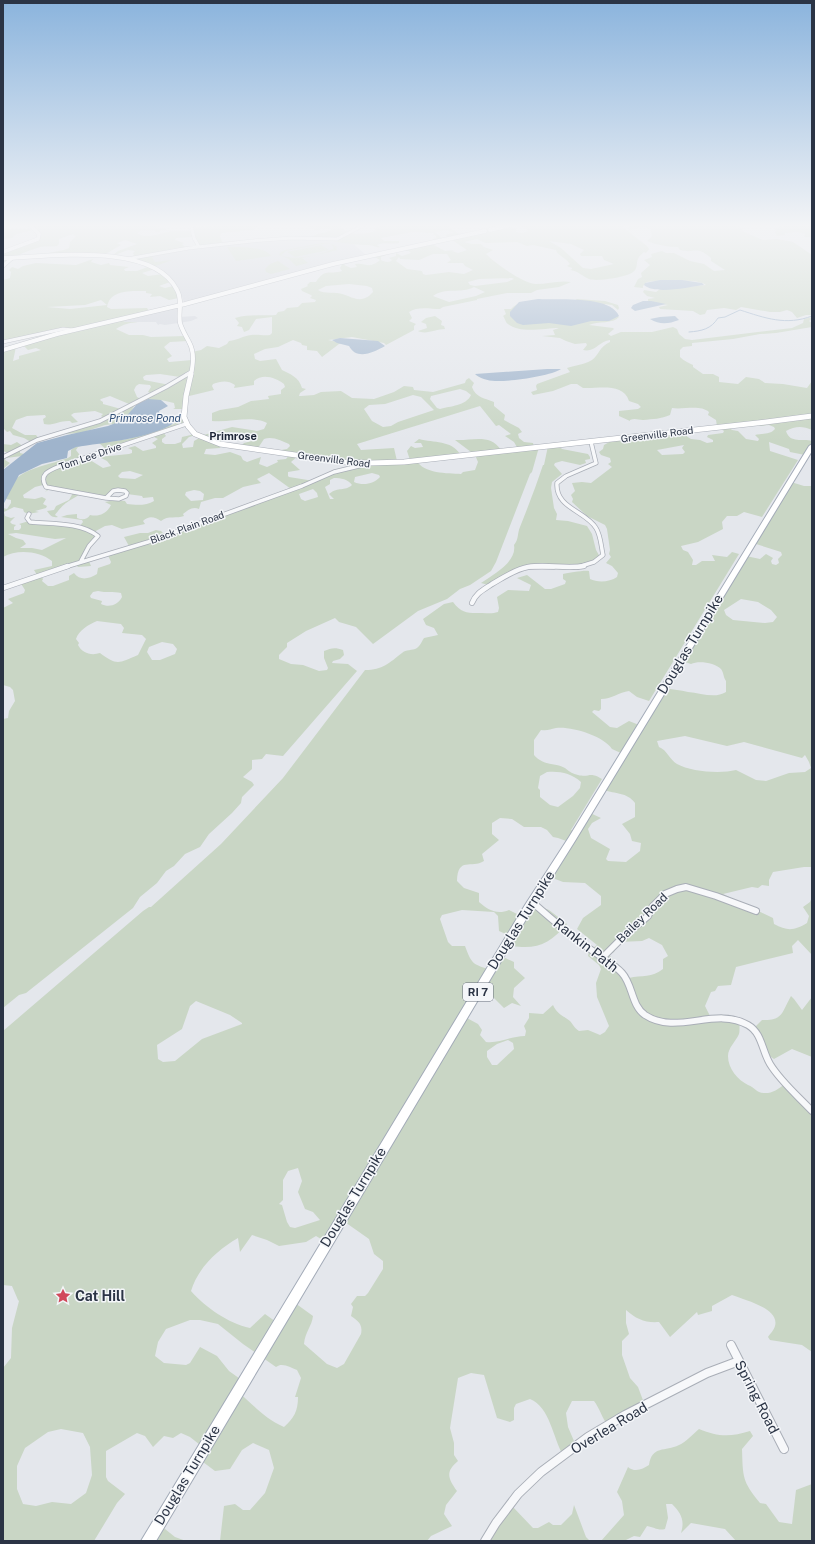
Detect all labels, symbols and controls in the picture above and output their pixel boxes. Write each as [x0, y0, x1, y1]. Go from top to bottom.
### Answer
water label: Primrose Pond [109, 412, 182, 424]
street label: Greenville Road [620, 424, 694, 444]
district label: Primrose [209, 430, 257, 442]
street label: Tom Lee Drive [57, 440, 123, 472]
street label: Greenville Road [297, 449, 371, 469]
street label: Black Plain Road [148, 508, 226, 546]
street label: Douglas Turnpike [654, 591, 726, 697]
street label: Douglas Turnpike [484, 868, 558, 972]
street label: Bailey Road [614, 890, 670, 946]
street label: Rankin Path [550, 915, 622, 975]
road number: RI 7 [463, 983, 493, 1001]
street label: Douglas Turnpike [317, 1144, 389, 1250]
place icon: Cat Hill [54, 1287, 72, 1305]
place label: Cat Hill [75, 1288, 125, 1304]
street label: Spring Road [732, 1358, 782, 1436]
street label: Overlea Road [568, 1399, 650, 1457]
street label: Douglas Turnpike [151, 1422, 223, 1528]

